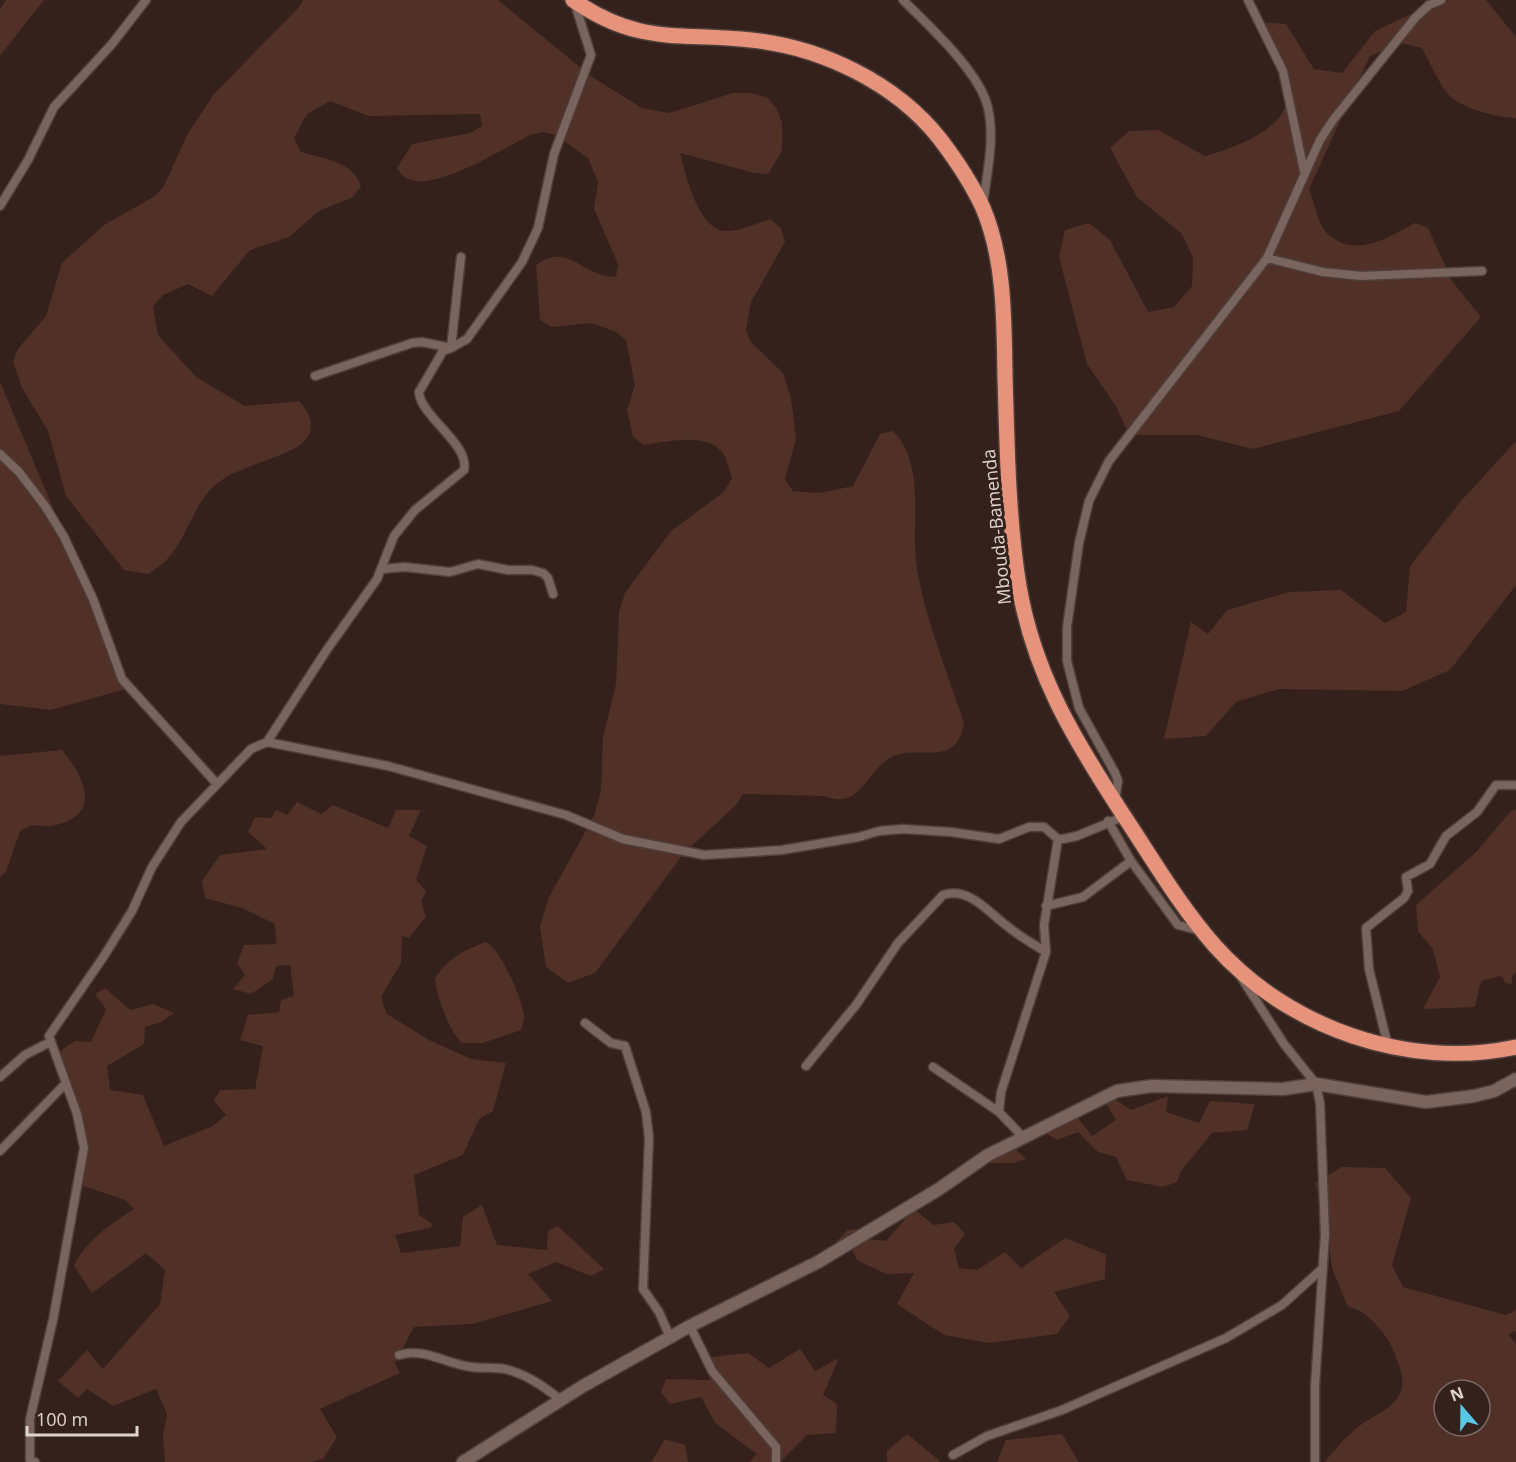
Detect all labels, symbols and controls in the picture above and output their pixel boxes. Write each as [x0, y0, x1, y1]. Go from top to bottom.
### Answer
street label: Mbouda-Bamenda [976, 448, 1016, 606]
north arrow [1432, 1378, 1492, 1438]
text: N [1447, 1381, 1467, 1406]
scale bar [27, 1399, 136, 1437]
text: 100 m [36, 1407, 88, 1431]

